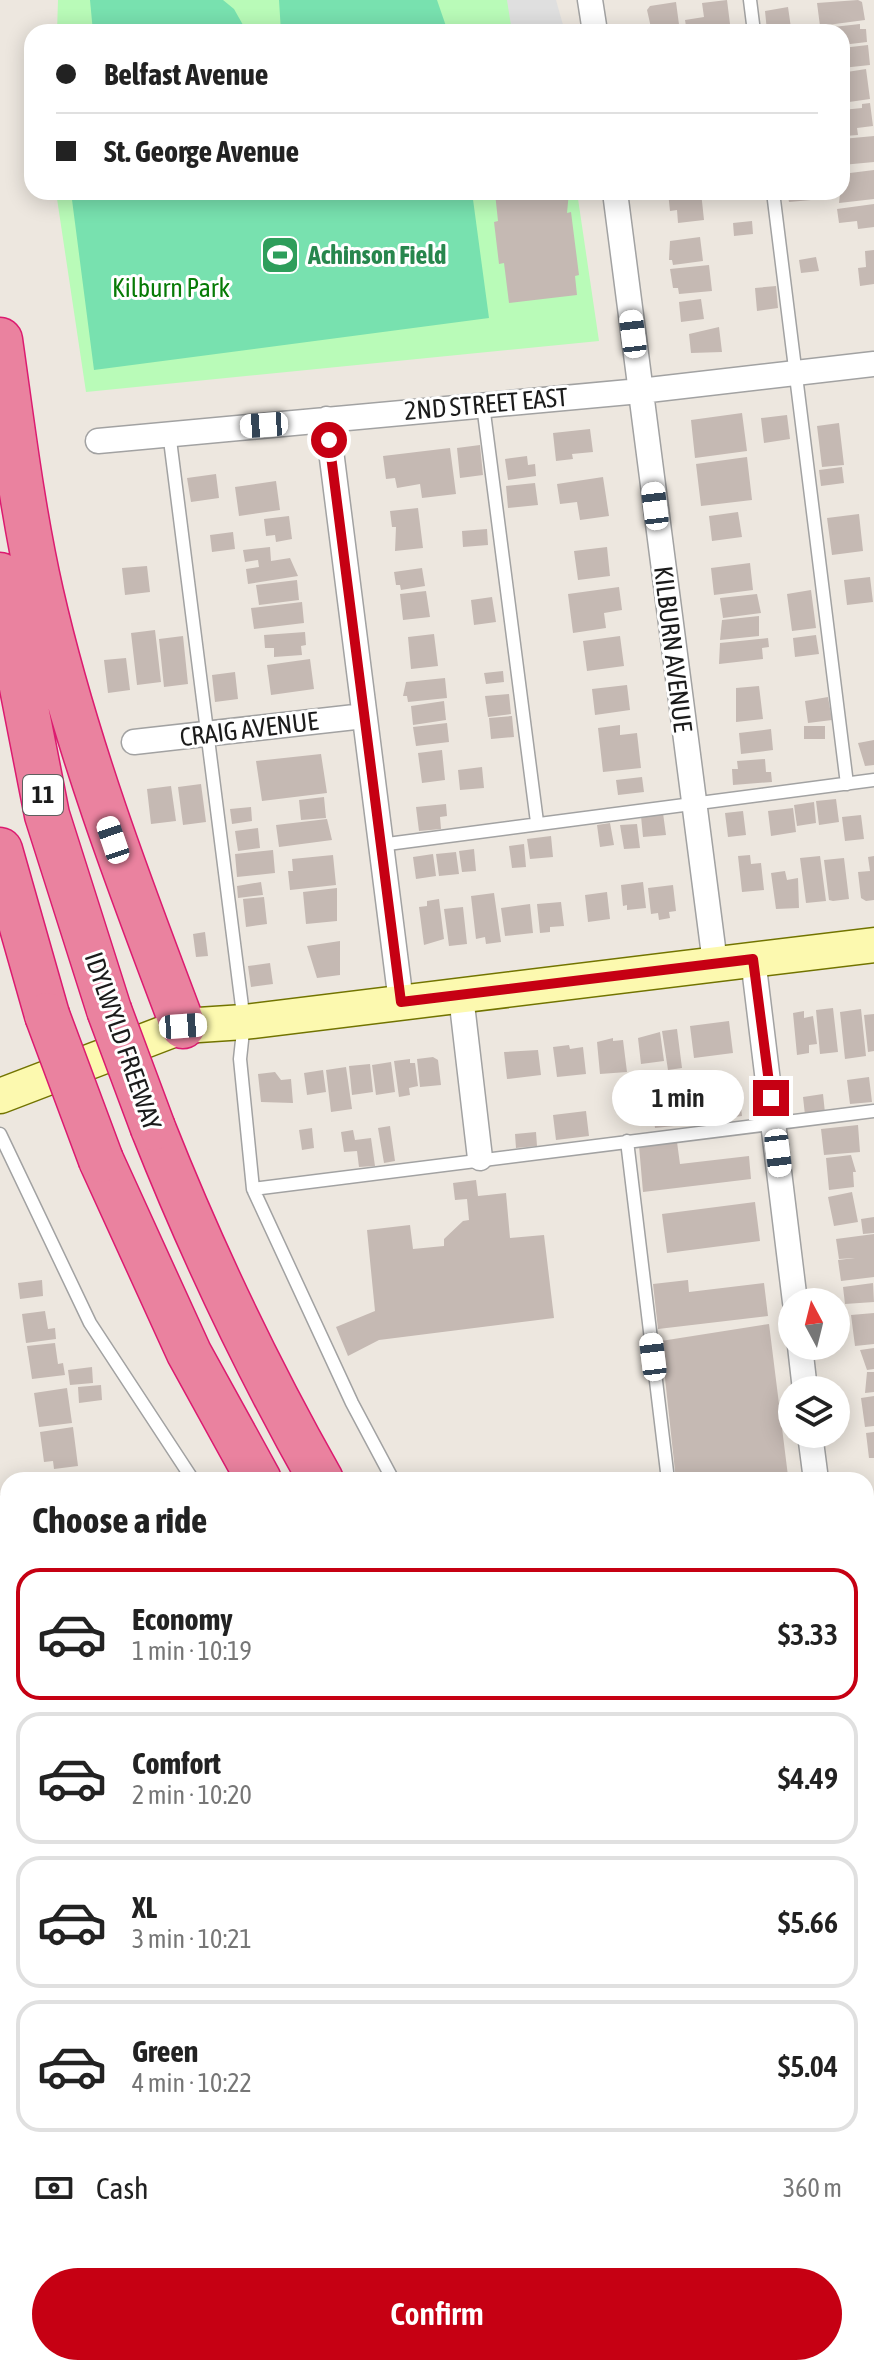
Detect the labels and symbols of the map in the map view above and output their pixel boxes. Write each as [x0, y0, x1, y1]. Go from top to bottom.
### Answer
sports icon: Achinson Field [259, 234, 301, 276]
place label: Achinson Field [307, 240, 446, 270]
park label: Kilburn Park [112, 273, 230, 303]
car [618, 309, 648, 359]
street label: 2ND STREET EAST [403, 382, 570, 426]
car [239, 411, 289, 439]
route start [311, 422, 347, 458]
car [640, 481, 670, 531]
street label: KILBURN AVENUE [648, 564, 698, 734]
street label: CRAIG AVENUE [178, 706, 320, 752]
road number: 11 [23, 775, 63, 815]
car [94, 813, 132, 867]
street label: IDYLWYLD FREEWAY [79, 948, 168, 1134]
car [158, 1012, 208, 1040]
callout: 1 min [611, 1070, 743, 1126]
route end [753, 1080, 789, 1116]
car [763, 1128, 793, 1178]
north arrow [778, 1288, 850, 1360]
car [638, 1332, 668, 1382]

